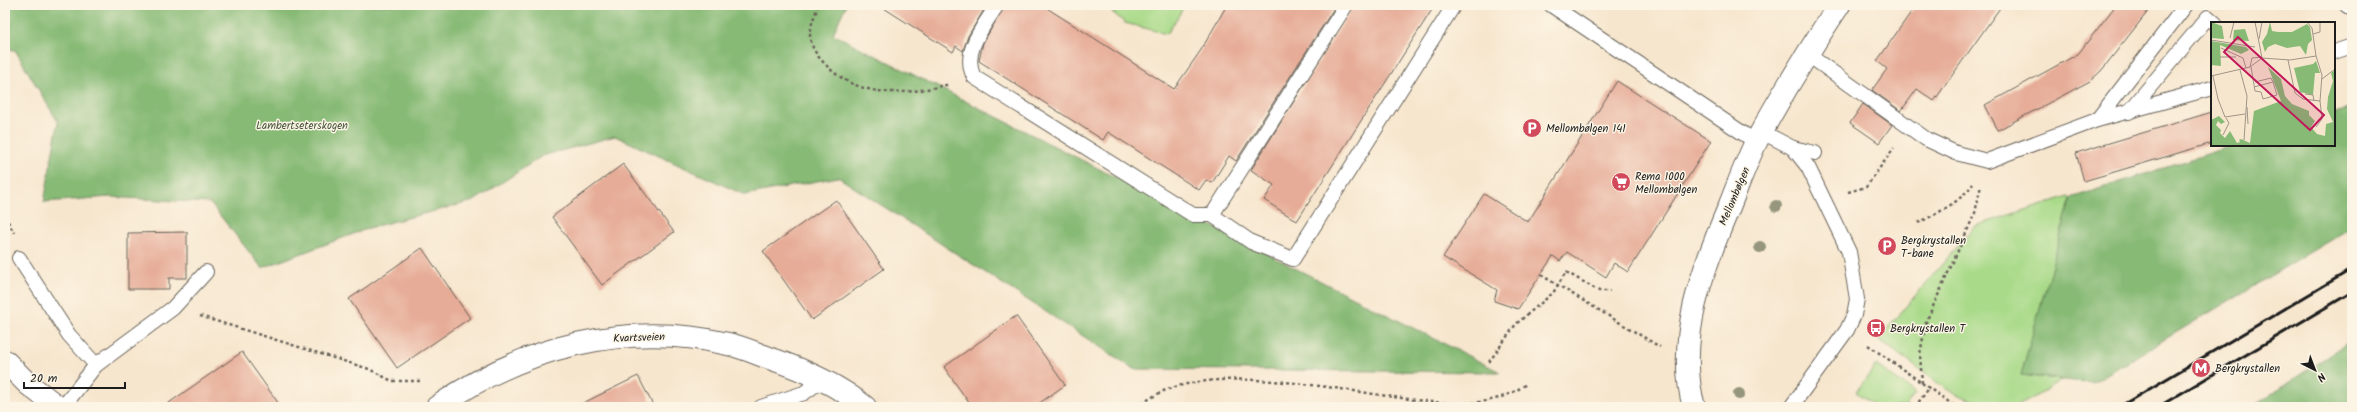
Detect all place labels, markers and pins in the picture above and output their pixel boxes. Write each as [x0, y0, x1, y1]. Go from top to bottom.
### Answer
parking icon: Mellombølgen 141 [1521, 117, 1543, 139]
place label: Mellombølgen 141 [1546, 120, 1626, 138]
place label: Rema 1000 Mellombølgen [1635, 168, 1697, 199]
supermarket icon: Rema 1000 Mellombølgen [1610, 171, 1632, 193]
place label: Bergkrystallen T-bane [1901, 232, 1966, 263]
parking icon: Bergkrystallen T-bane [1876, 235, 1898, 257]
bus stop icon: Bergkrystallen T [1865, 317, 1887, 339]
place label: Bergkrystallen T [1890, 320, 1966, 338]
metro station icon: Bergkrystallen [2190, 357, 2212, 379]
place label: Bergkrystallen [2215, 360, 2280, 378]

